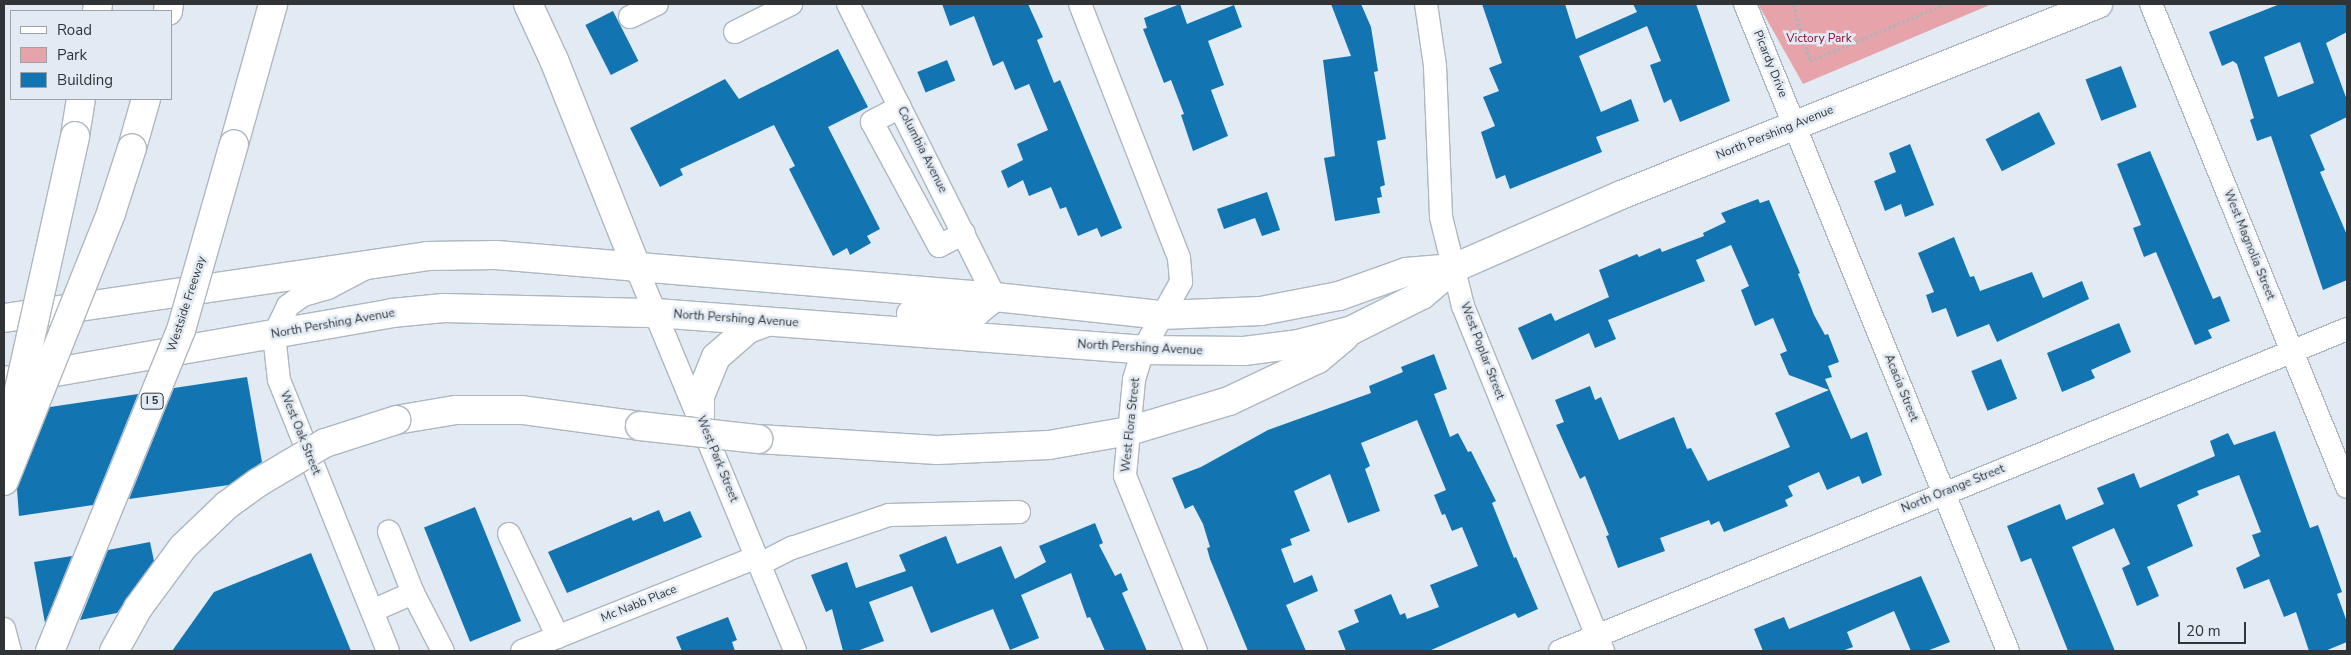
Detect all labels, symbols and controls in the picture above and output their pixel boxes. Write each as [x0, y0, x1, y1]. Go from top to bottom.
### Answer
legend [10, 10, 172, 100]
text: Road [57, 20, 92, 40]
street label: Picardy Drive [1750, 28, 1790, 100]
park label: Victory Park [1786, 32, 1852, 46]
text: Park [57, 45, 87, 65]
text: Building [57, 70, 113, 90]
street label: North Pershing Avenue [1714, 103, 1836, 163]
street label: Columbia Avenue [894, 104, 950, 196]
street label: West Magnolia Street [2220, 188, 2278, 302]
street label: Westside Freeway [165, 254, 209, 354]
street label: West Poplar Street [1457, 300, 1507, 402]
street label: North Pershing Avenue [270, 306, 396, 342]
street label: North Pershing Avenue [673, 307, 799, 331]
street label: North Pershing Avenue [1077, 338, 1203, 358]
street label: Acacia Street [1881, 352, 1921, 424]
street label: West Flora Street [1119, 377, 1143, 473]
street label: West Oak Street [277, 389, 323, 477]
road number: I 5 [140, 392, 164, 410]
street label: West Park Street [693, 414, 741, 504]
street label: North Orange Street [1899, 462, 2007, 516]
street label: Mc Nabb Place [599, 582, 679, 626]
scale bar [2181, 612, 2248, 644]
text: 20 m [2186, 621, 2221, 641]

